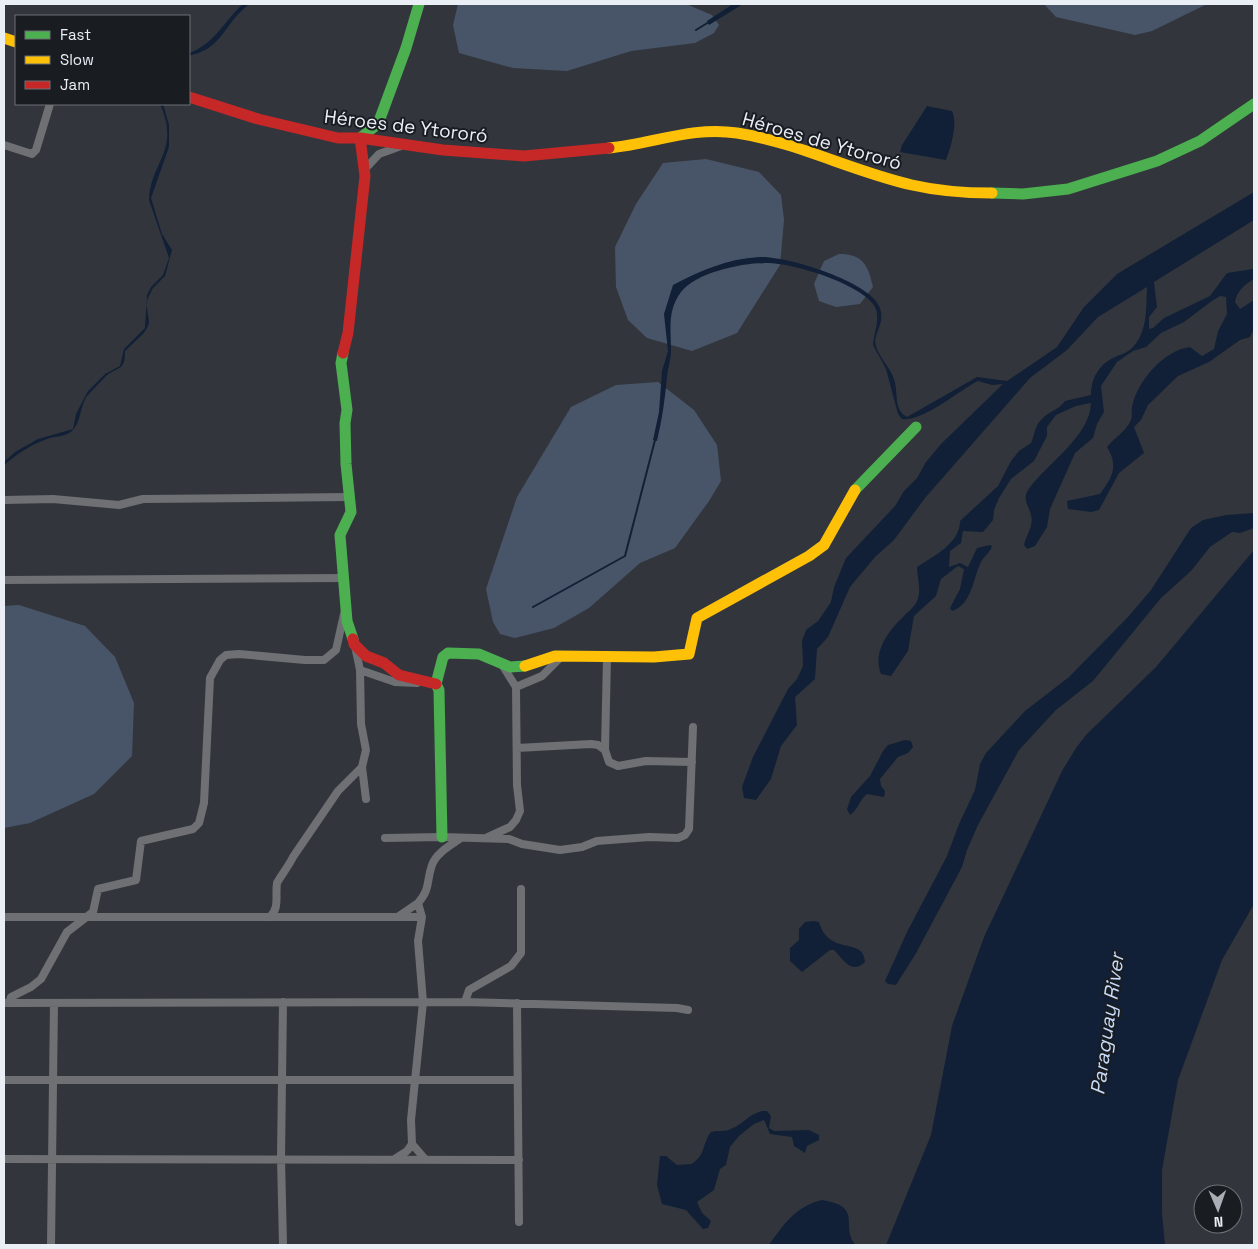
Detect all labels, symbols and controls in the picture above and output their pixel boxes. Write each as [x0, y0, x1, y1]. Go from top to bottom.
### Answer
legend [15, 15, 190, 105]
text: Fast [60, 25, 91, 44]
text: Slow [60, 50, 94, 69]
text: Jam [60, 75, 90, 94]
street label: Héroes de Ytororó [323, 104, 489, 148]
street label: Héroes de Ytororó [739, 106, 905, 176]
water label: Paraguay River [1084, 949, 1130, 1096]
north arrow [1193, 1184, 1243, 1234]
text: N [1213, 1213, 1223, 1231]

